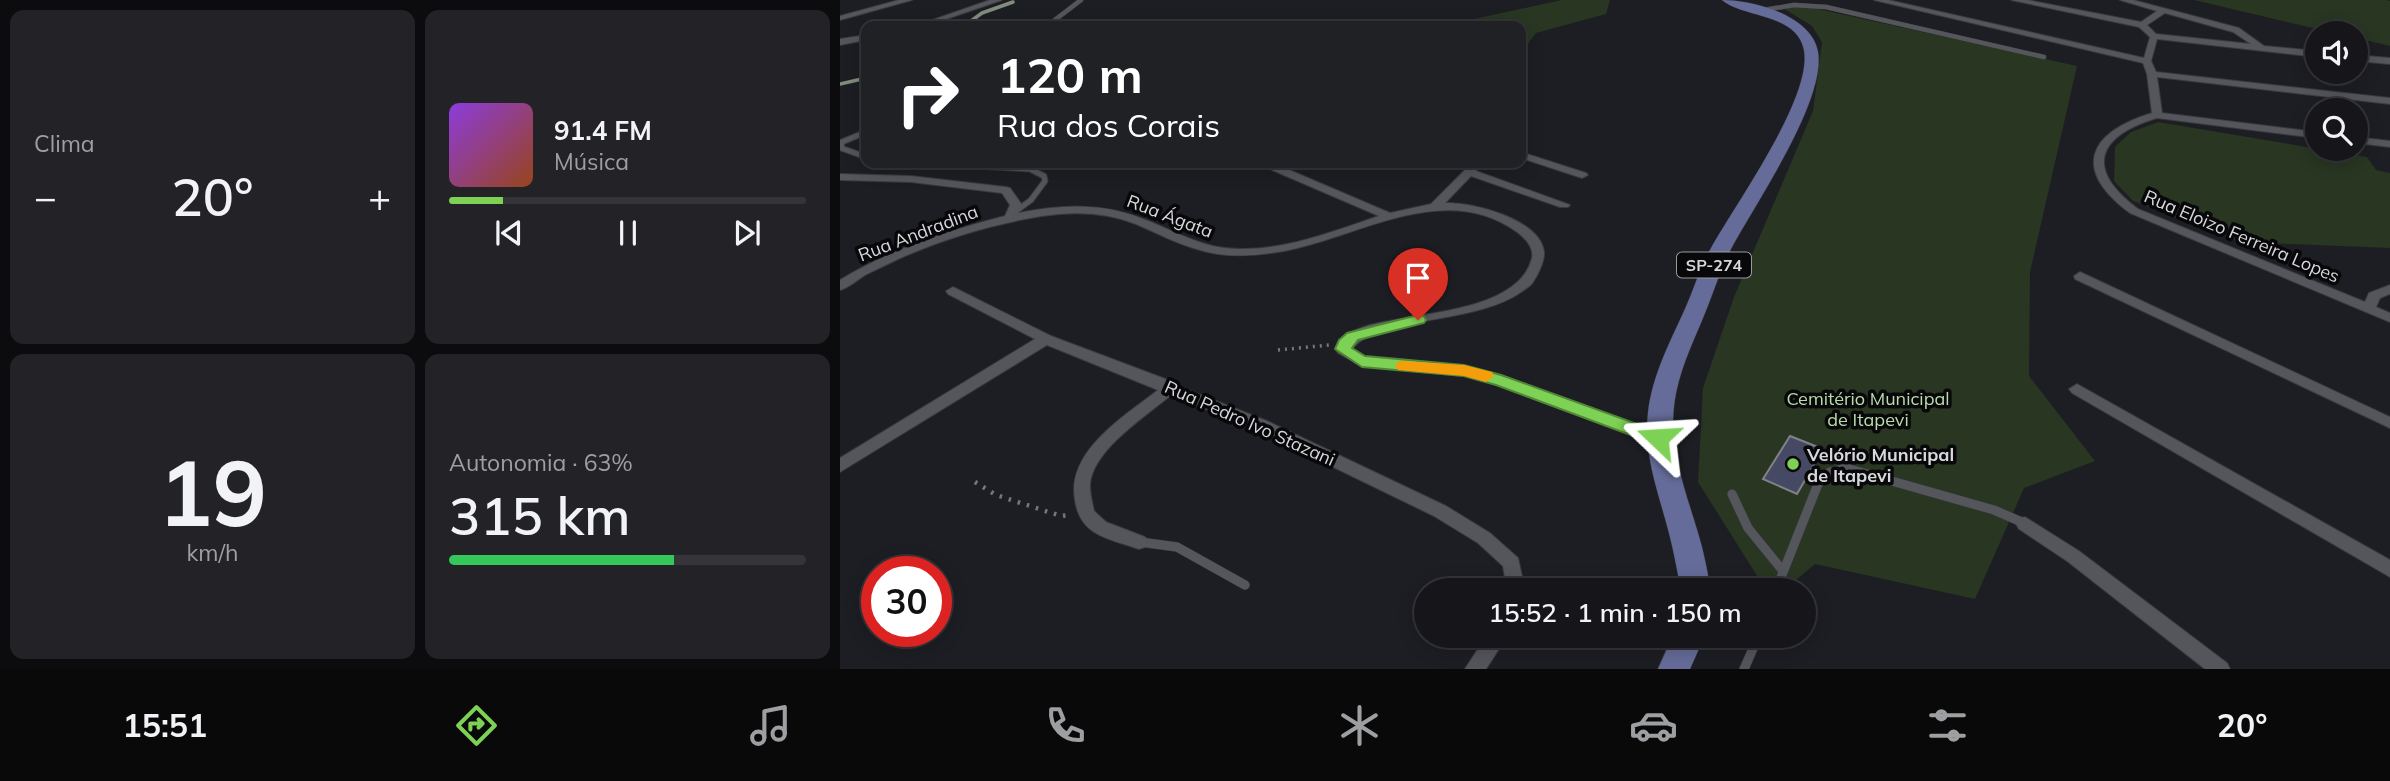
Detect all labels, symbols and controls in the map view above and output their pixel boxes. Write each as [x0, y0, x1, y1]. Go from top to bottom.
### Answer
map controls [2305, 21, 2368, 161]
button: sound [2305, 21, 2368, 84]
text: 120 m [997, 44, 1143, 105]
icon: right [882, 49, 973, 140]
button: search [2305, 98, 2368, 161]
text: Rua dos Corais [997, 105, 1220, 145]
text: 91.4 FM [554, 114, 652, 147]
text: Clima [34, 129, 95, 158]
text: Música [554, 147, 629, 176]
text: 20° [172, 164, 253, 229]
text: − [34, 173, 57, 221]
text: + [368, 173, 391, 221]
street label: Rua Eloizo Ferreira Lopes [2141, 184, 2343, 288]
street label: Rua Ágata [1124, 189, 1216, 243]
street label: Rua Andradina [855, 200, 981, 266]
icon: previous [490, 214, 528, 252]
icon: pause [609, 214, 647, 252]
icon: next [728, 214, 766, 252]
pin [1388, 248, 1448, 320]
road number: SP-274 [1677, 252, 1751, 278]
icon: arrive [1399, 259, 1437, 297]
street label: Rua Pedro Ivo Stazani [1161, 375, 1339, 471]
park label: Cemitério Municipal de Itapevi [1786, 387, 1950, 431]
position arrow [1621, 401, 1695, 475]
text: 19 [158, 435, 267, 549]
place label: Velório Municipal de Itapevi [1806, 443, 1954, 487]
text: Autonomia · 63% [449, 448, 633, 477]
marker: Velório Municipal de Itapevi [1785, 456, 1801, 472]
text: 315 km [449, 483, 630, 548]
text: km/h [186, 538, 239, 567]
speed limit sign: 30 [861, 556, 952, 647]
text: 15:52 · 1 min · 150 m [1488, 596, 1742, 629]
icon: directions [452, 701, 501, 750]
icon: music [746, 701, 795, 750]
icon: phone [1041, 701, 1090, 750]
icon: climate [1335, 701, 1384, 750]
icon: car [1629, 701, 1678, 750]
icon: filters [1923, 701, 1972, 750]
text: 15:51 [123, 705, 207, 745]
text: 20° [2217, 705, 2267, 745]

